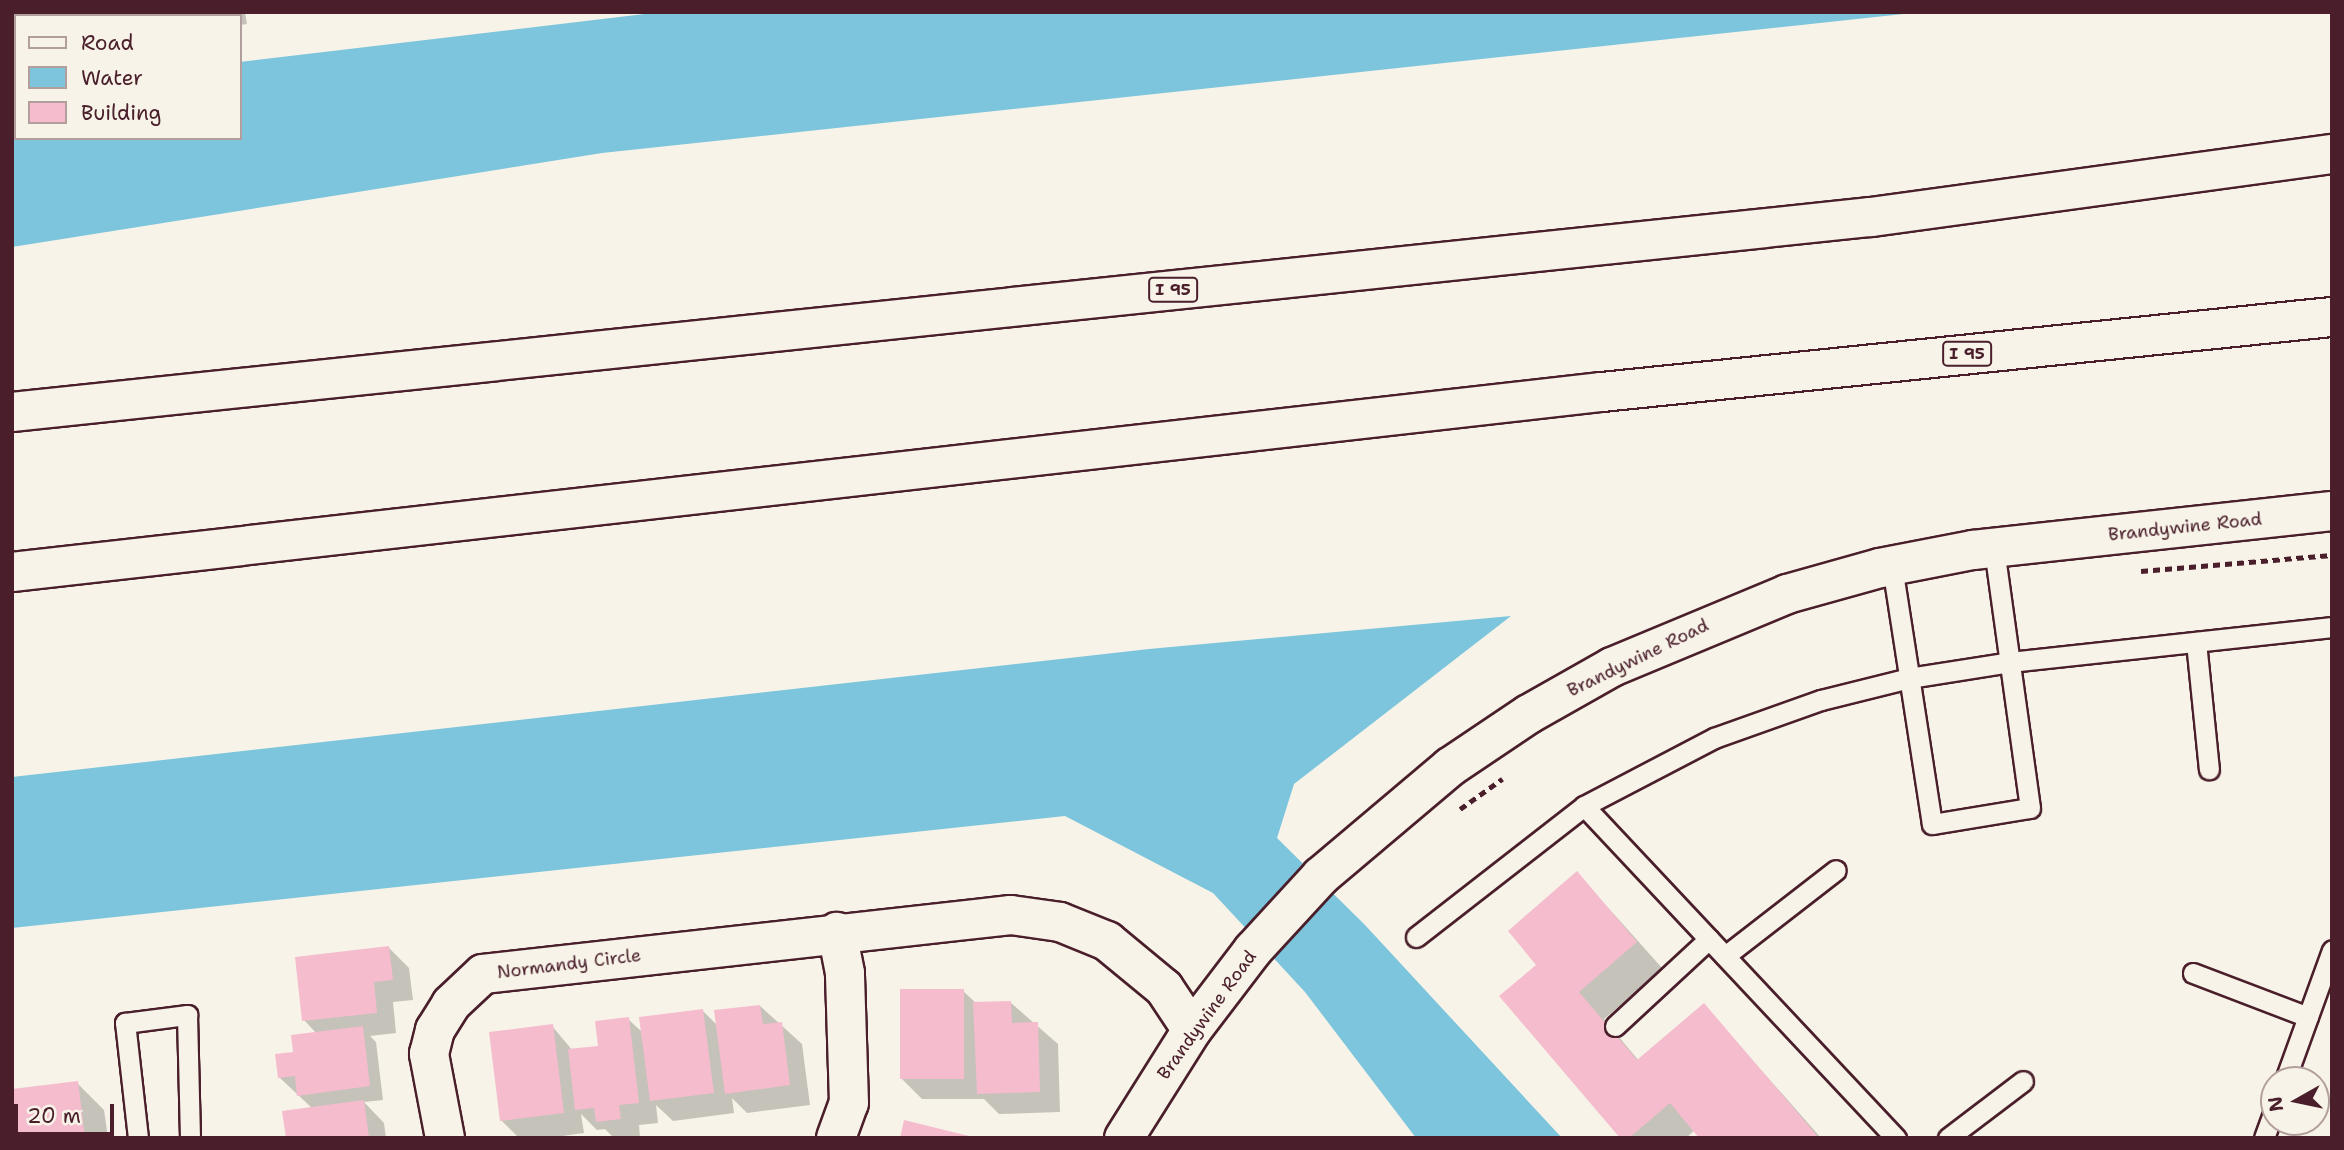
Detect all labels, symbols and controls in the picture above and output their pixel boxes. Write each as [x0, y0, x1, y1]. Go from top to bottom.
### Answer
legend [14, 14, 242, 140]
text: Road [81, 29, 134, 57]
text: Water [81, 64, 143, 92]
text: Building [81, 99, 161, 127]
road number: I 95 [1147, 278, 1199, 302]
road number: I 95 [1941, 342, 1993, 366]
street label: Brandywine Road [2107, 508, 2263, 546]
street label: Brandywine Road [1564, 614, 1712, 702]
street label: Normandy Circle [496, 944, 642, 984]
street label: Brandywine Road [1153, 946, 1261, 1084]
north arrow [2260, 1066, 2330, 1136]
scale bar [18, 1090, 117, 1134]
text: N [2262, 1095, 2289, 1113]
text: 20 m [27, 1102, 81, 1130]

